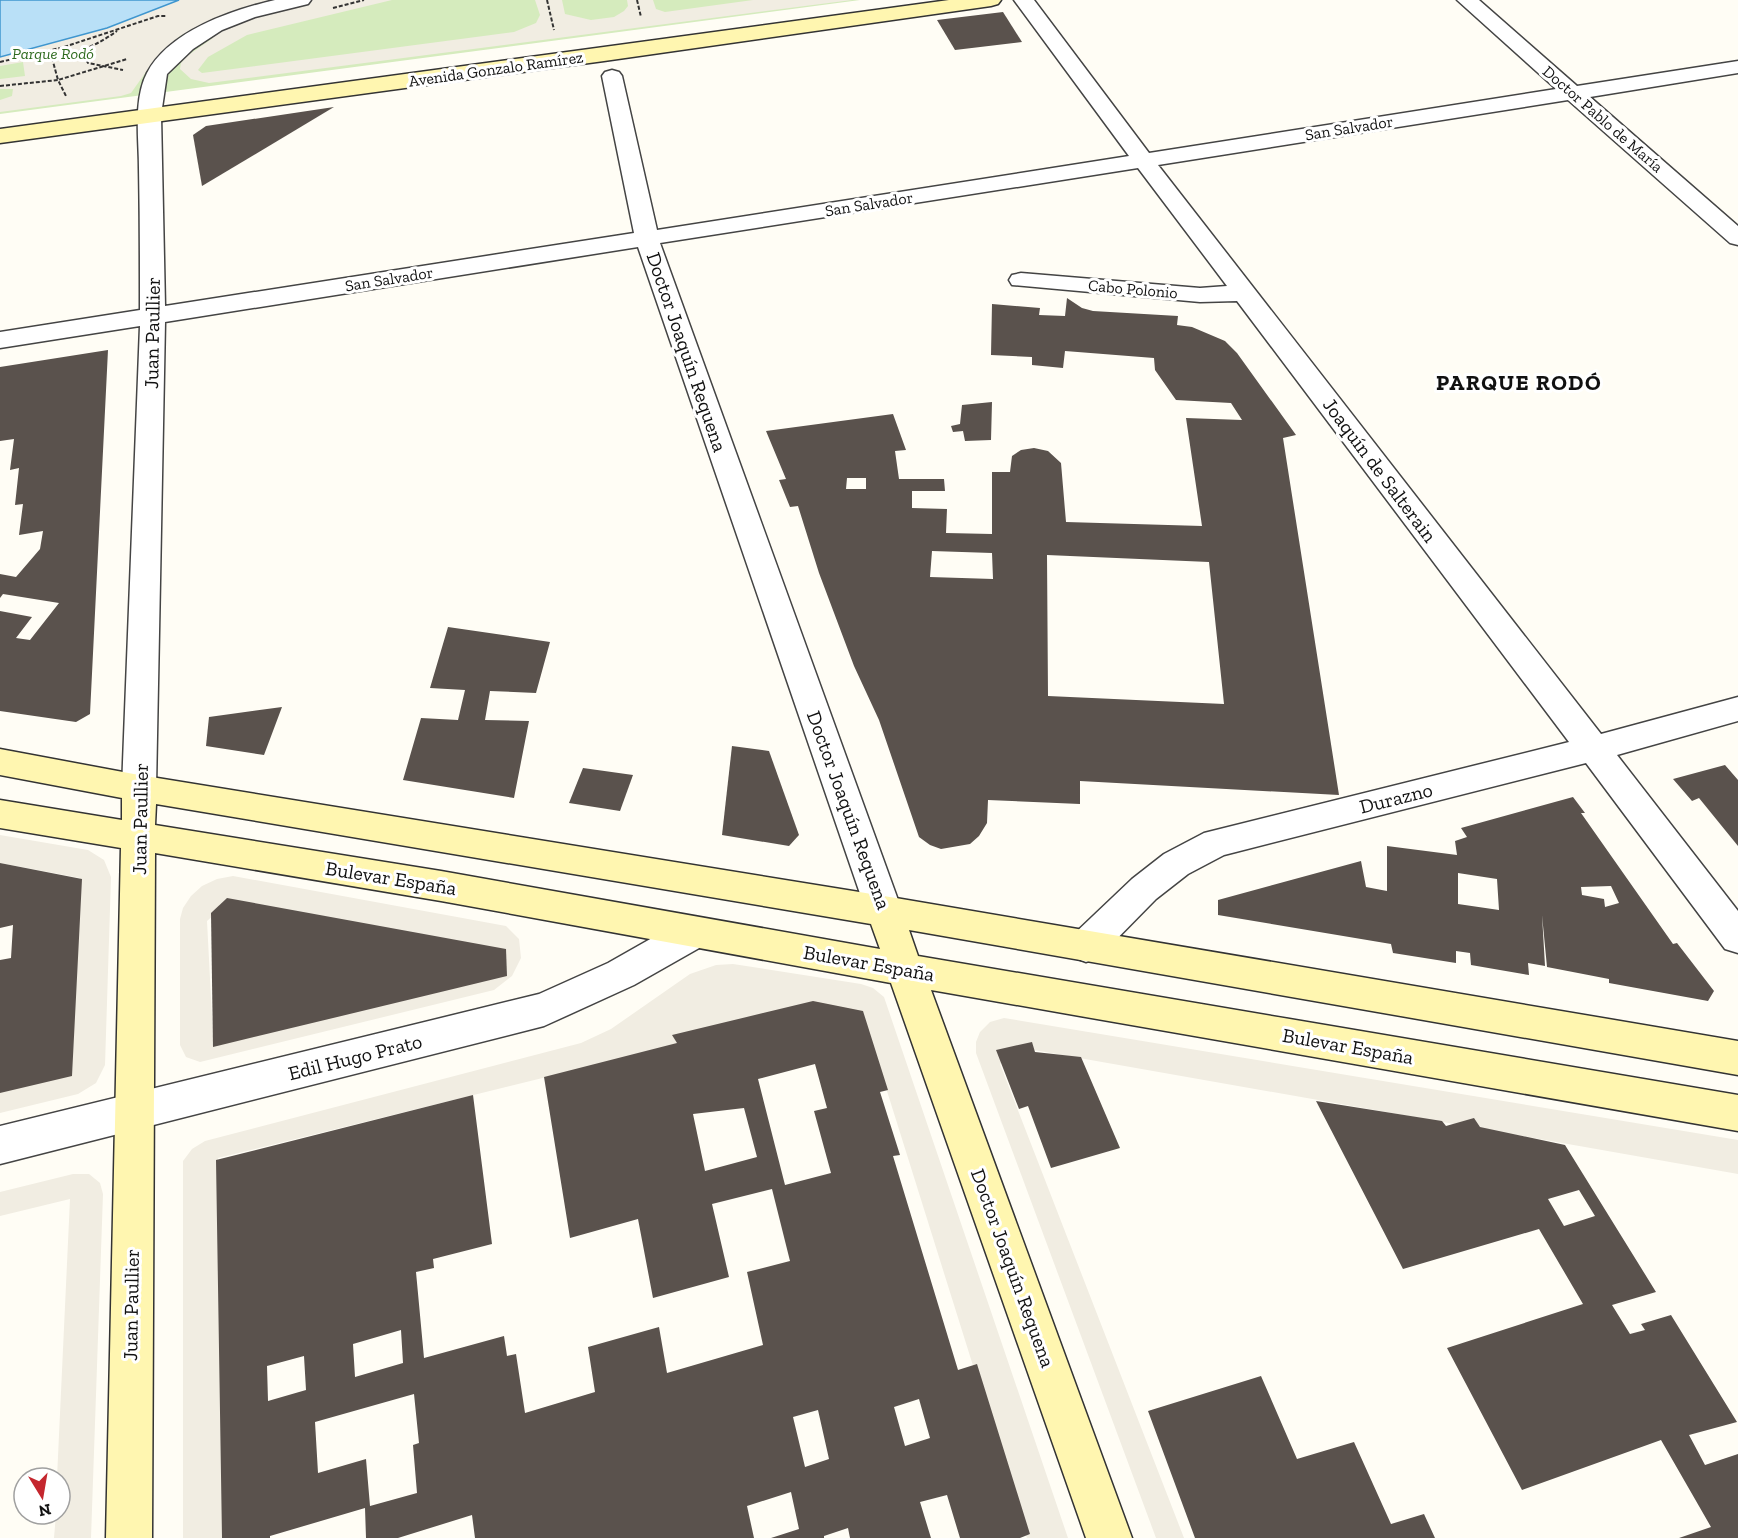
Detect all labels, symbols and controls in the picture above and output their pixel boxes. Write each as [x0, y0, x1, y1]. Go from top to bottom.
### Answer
park label: Parque Rodó [12, 44, 94, 63]
street label: Avenida Gonzalo Ramírez [408, 47, 584, 91]
street label: Doctor Pablo de María [1539, 62, 1667, 177]
street label: San Salvador [1304, 112, 1395, 144]
street label: San Salvador [824, 188, 915, 220]
street label: Doctor Joaquín Requena [642, 249, 733, 455]
street label: San Salvador [344, 263, 435, 295]
street label: Cabo Polonio [1087, 276, 1179, 302]
street label: Juan Paullier [139, 277, 165, 389]
district label: PARQUE RODÓ [1436, 369, 1602, 396]
street label: Joaquín de Salterain [1318, 393, 1442, 547]
street label: Doctor Joaquín Requena [802, 707, 896, 913]
street label: Juan Paullier [127, 763, 153, 875]
street label: Durazno [1357, 777, 1435, 819]
street label: Bulevar España [324, 856, 459, 900]
street label: Bulevar España [802, 940, 937, 986]
street label: Bulevar España [1281, 1023, 1416, 1069]
street label: Edil Hugo Prato [286, 1029, 424, 1085]
street label: Doctor Joaquín Requena [966, 1165, 1060, 1371]
street label: Juan Paullier [118, 1249, 144, 1361]
north arrow [12, 1466, 72, 1526]
text: N [37, 1500, 53, 1521]

